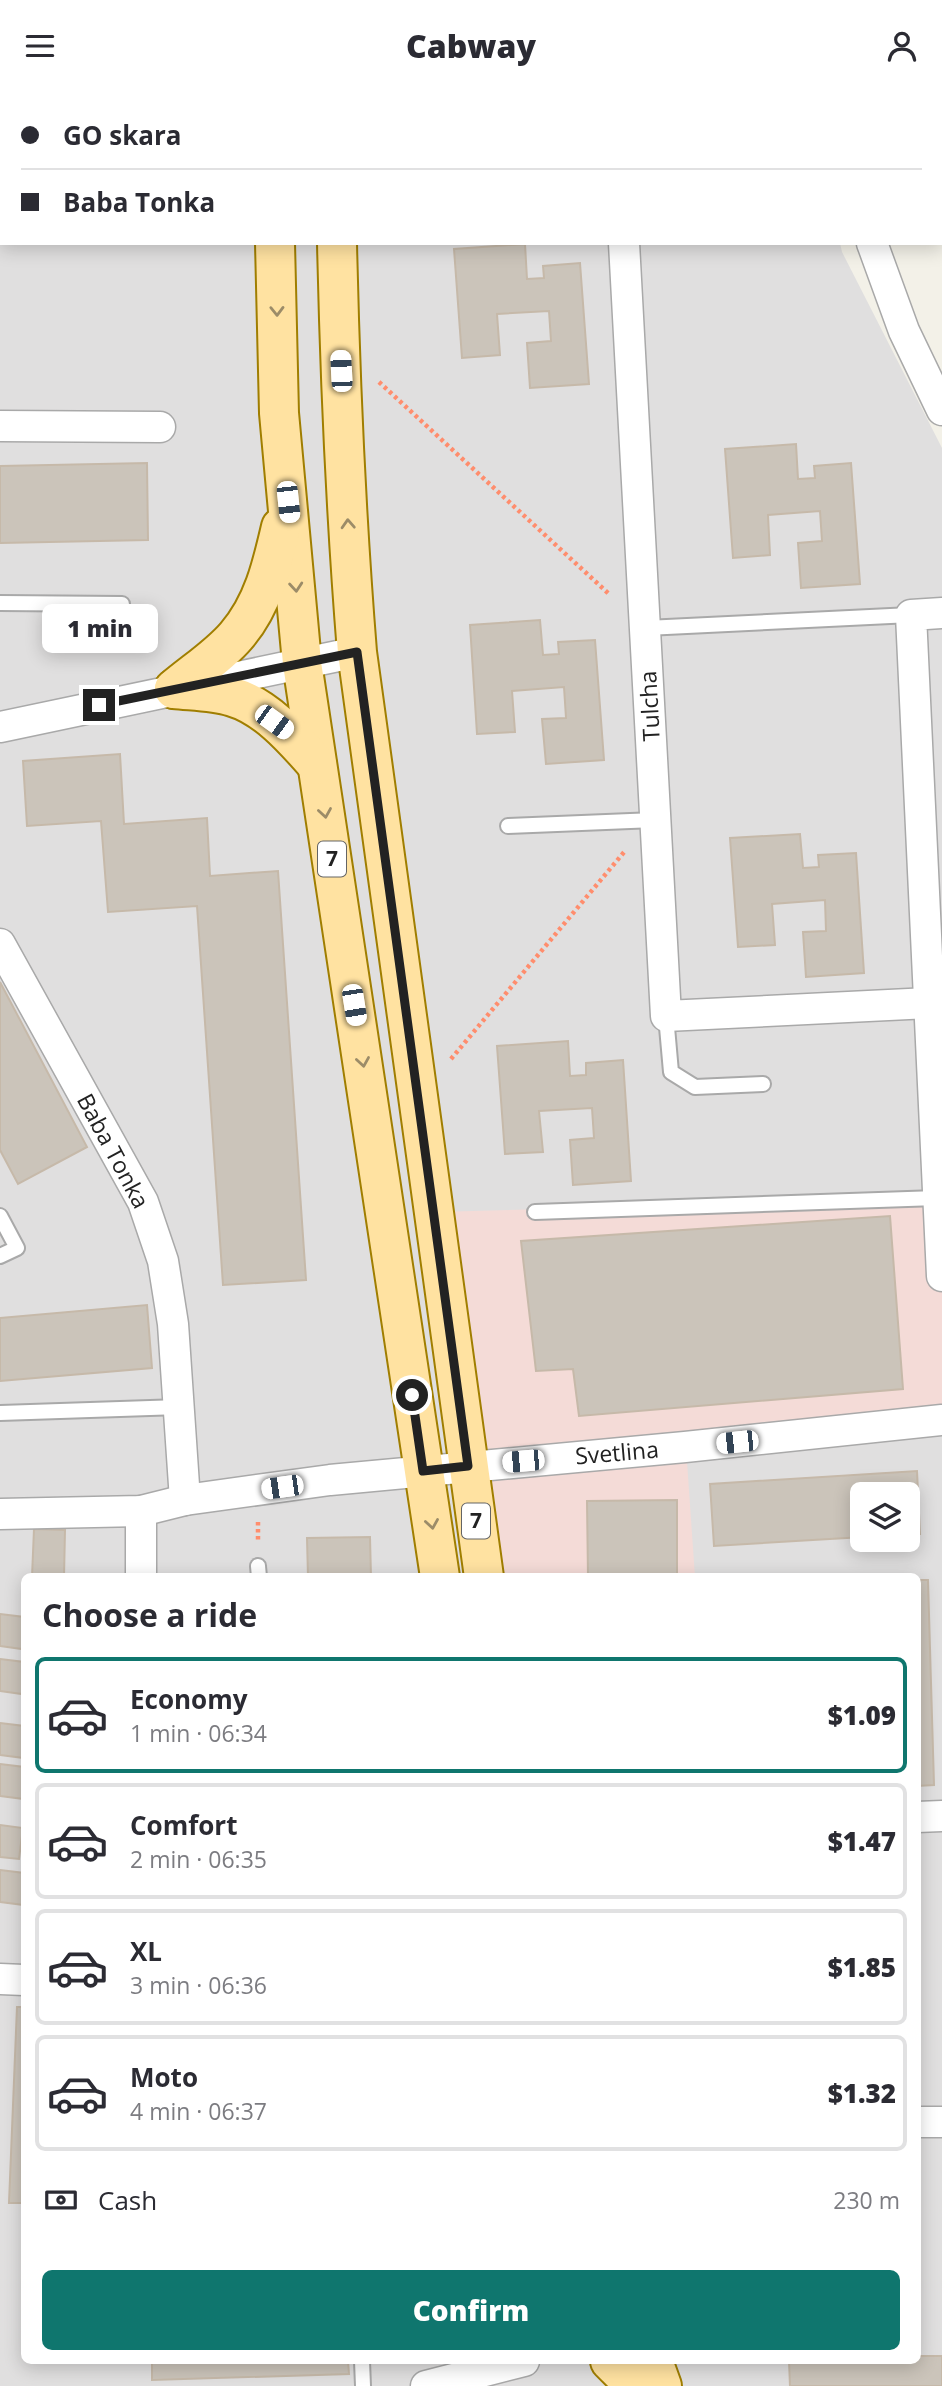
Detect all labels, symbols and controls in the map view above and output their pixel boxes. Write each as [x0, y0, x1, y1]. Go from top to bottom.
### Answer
text: Cabway [406, 24, 536, 67]
icon: menu [21, 27, 59, 65]
icon: person [883, 27, 921, 65]
text: GO skara [63, 117, 182, 153]
text: Baba Tonka [63, 184, 215, 220]
one-way arrow [269, 306, 284, 317]
car [330, 349, 353, 393]
car [276, 480, 301, 524]
one-way arrow [340, 518, 355, 529]
one-way arrow [288, 582, 303, 593]
callout: 1 min [41, 603, 157, 653]
text: 1 min [67, 612, 133, 644]
street label: Tulcha [631, 670, 667, 742]
route end [83, 689, 115, 721]
car [251, 701, 298, 743]
one-way arrow [317, 807, 332, 819]
road number: 7 [318, 841, 346, 877]
car [341, 983, 368, 1027]
one-way arrow [355, 1056, 370, 1068]
street label: Baba Tonka [70, 1087, 158, 1214]
route start [396, 1379, 428, 1411]
car [716, 1429, 759, 1455]
street label: Svetlina [574, 1432, 660, 1472]
car [502, 1449, 545, 1473]
car [260, 1474, 305, 1500]
map controls [850, 1482, 920, 1552]
button: layers [850, 1482, 920, 1552]
road number: 7 [462, 1503, 490, 1539]
one-way arrow [424, 1518, 439, 1530]
text: Choose a ride [42, 1593, 257, 1636]
text: Economy [130, 1681, 248, 1717]
icon: car [46, 1684, 109, 1747]
text: $1.09 [828, 1697, 896, 1733]
text: 1 min · 06:34 [130, 1717, 267, 1749]
text: Comfort [130, 1807, 237, 1843]
icon: car [46, 1810, 109, 1873]
text: $1.47 [828, 1823, 896, 1859]
text: 2 min · 06:35 [130, 1843, 267, 1875]
text: XL [130, 1933, 162, 1969]
icon: car [46, 1936, 109, 1999]
text: $1.85 [828, 1949, 896, 1985]
text: 3 min · 06:36 [130, 1969, 267, 2001]
text: Moto [130, 2059, 198, 2095]
icon: car [46, 2062, 109, 2125]
text: $1.32 [828, 2075, 896, 2111]
text: 4 min · 06:37 [130, 2095, 267, 2127]
icon: cash [42, 2181, 80, 2219]
text: Cash [98, 2182, 157, 2218]
text: 230 m [833, 2184, 900, 2216]
button: Confirm [42, 2270, 900, 2350]

